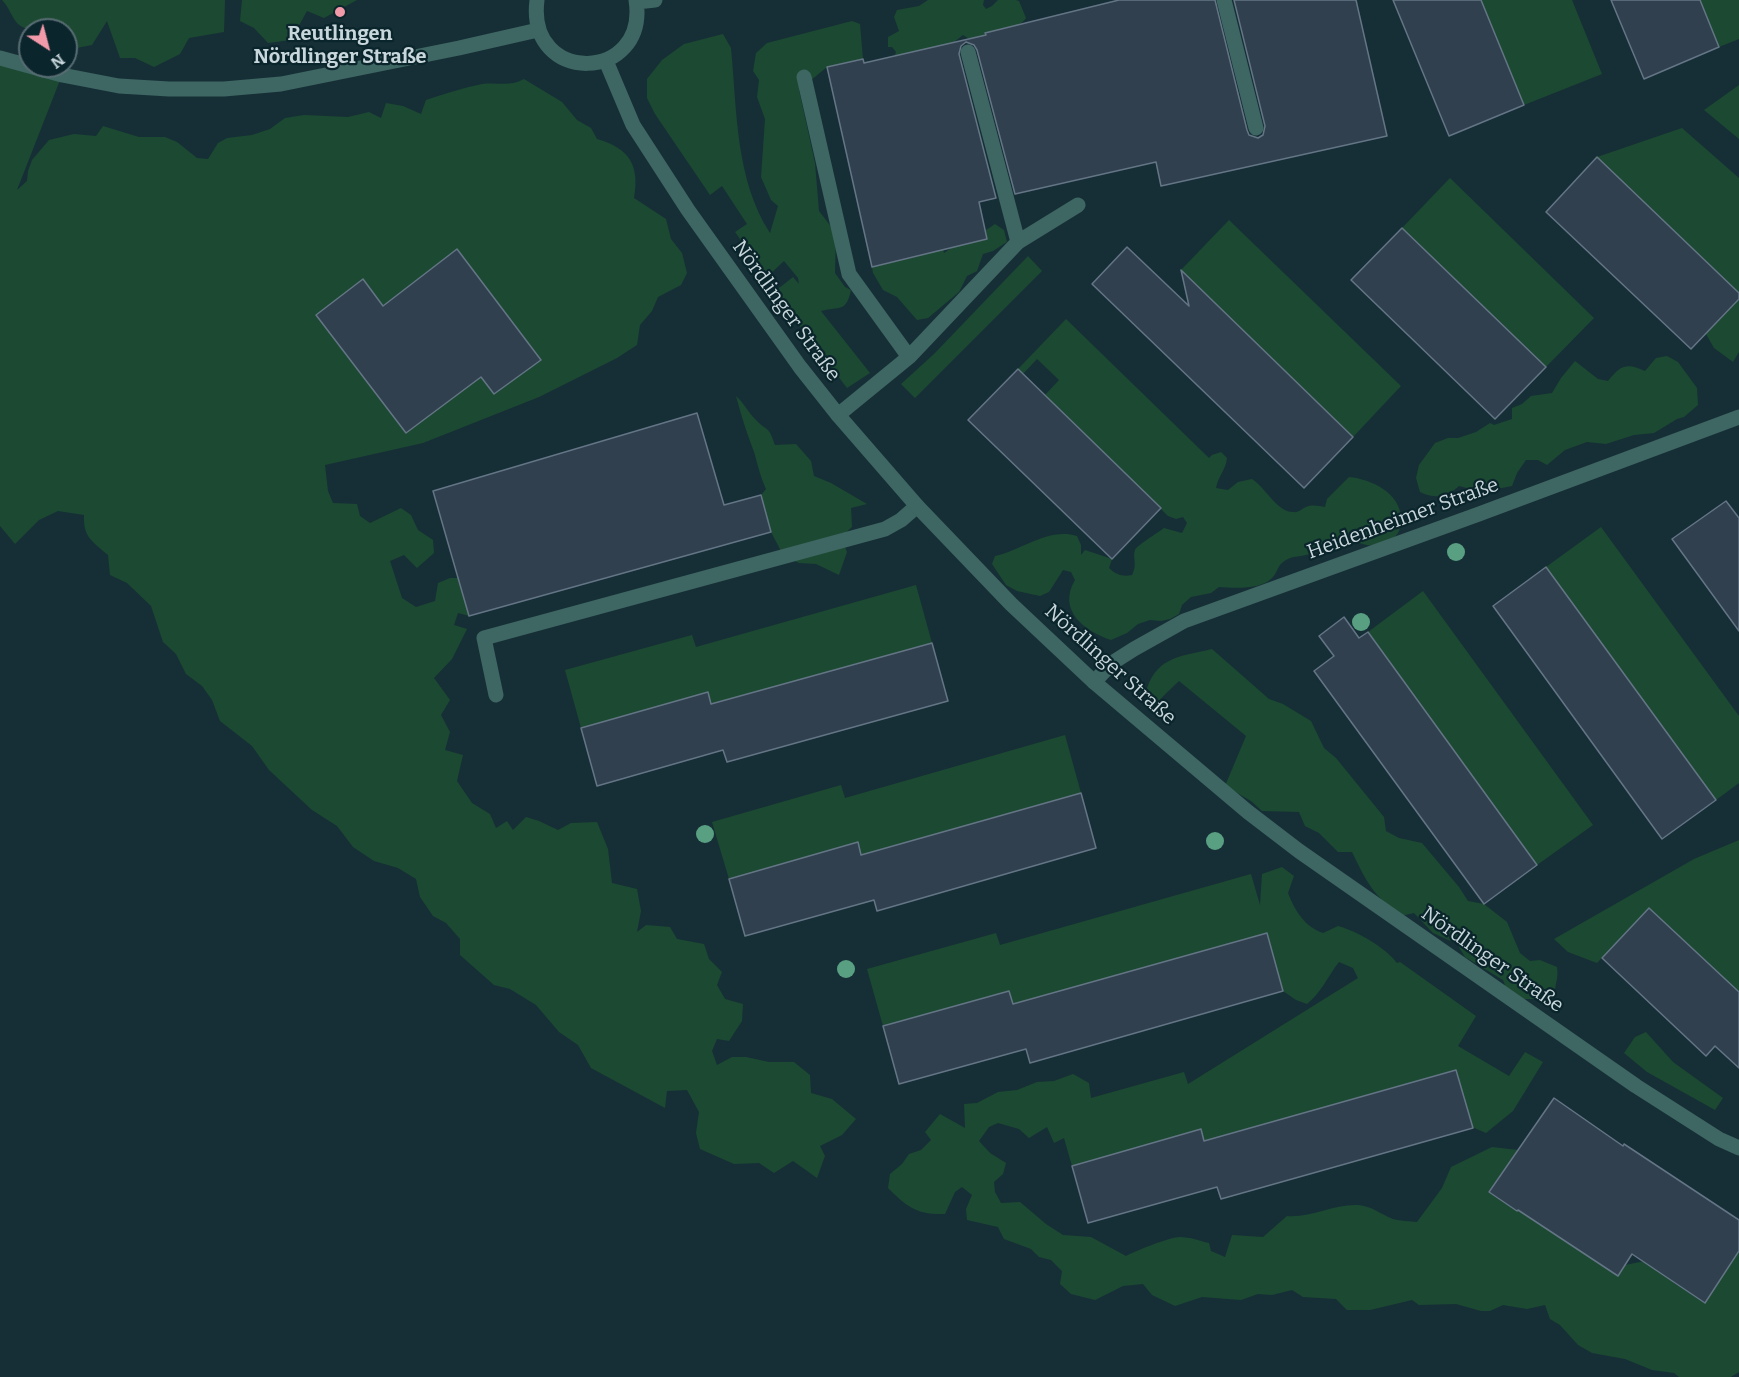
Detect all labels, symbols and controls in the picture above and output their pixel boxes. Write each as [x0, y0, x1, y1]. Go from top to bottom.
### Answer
marker: Reutlingen Nördlinger Straße [333, 5, 347, 19]
north arrow [18, 18, 78, 78]
place label: Reutlingen Nördlinger Straße [253, 22, 427, 69]
text: N [47, 50, 68, 73]
street label: Nördlinger Straße [727, 236, 845, 386]
street label: Heidenheimer Straße [1304, 473, 1502, 565]
street label: Nördlinger Straße [1039, 600, 1181, 730]
street label: Nördlinger Straße [1416, 902, 1568, 1018]

